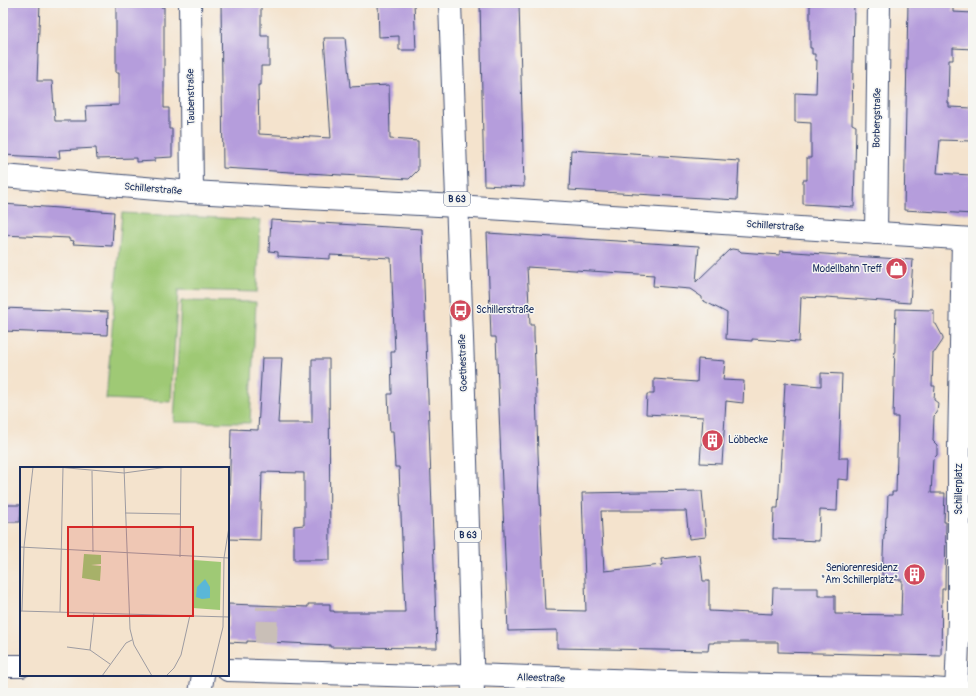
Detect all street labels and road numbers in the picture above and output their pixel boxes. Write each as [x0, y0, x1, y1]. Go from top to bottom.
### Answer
street label: Taubenstraße [185, 69, 197, 125]
street label: Borbergstraße [870, 88, 884, 148]
street label: Schillerstraße [124, 181, 182, 198]
road number: B 63 [444, 192, 470, 206]
street label: Schillerstraße [746, 218, 804, 234]
street label: Goethestraße [456, 334, 470, 392]
street label: Schillerplatz [953, 463, 965, 515]
road number: B 63 [455, 528, 481, 542]
street label: Alleestraße [517, 671, 565, 685]

